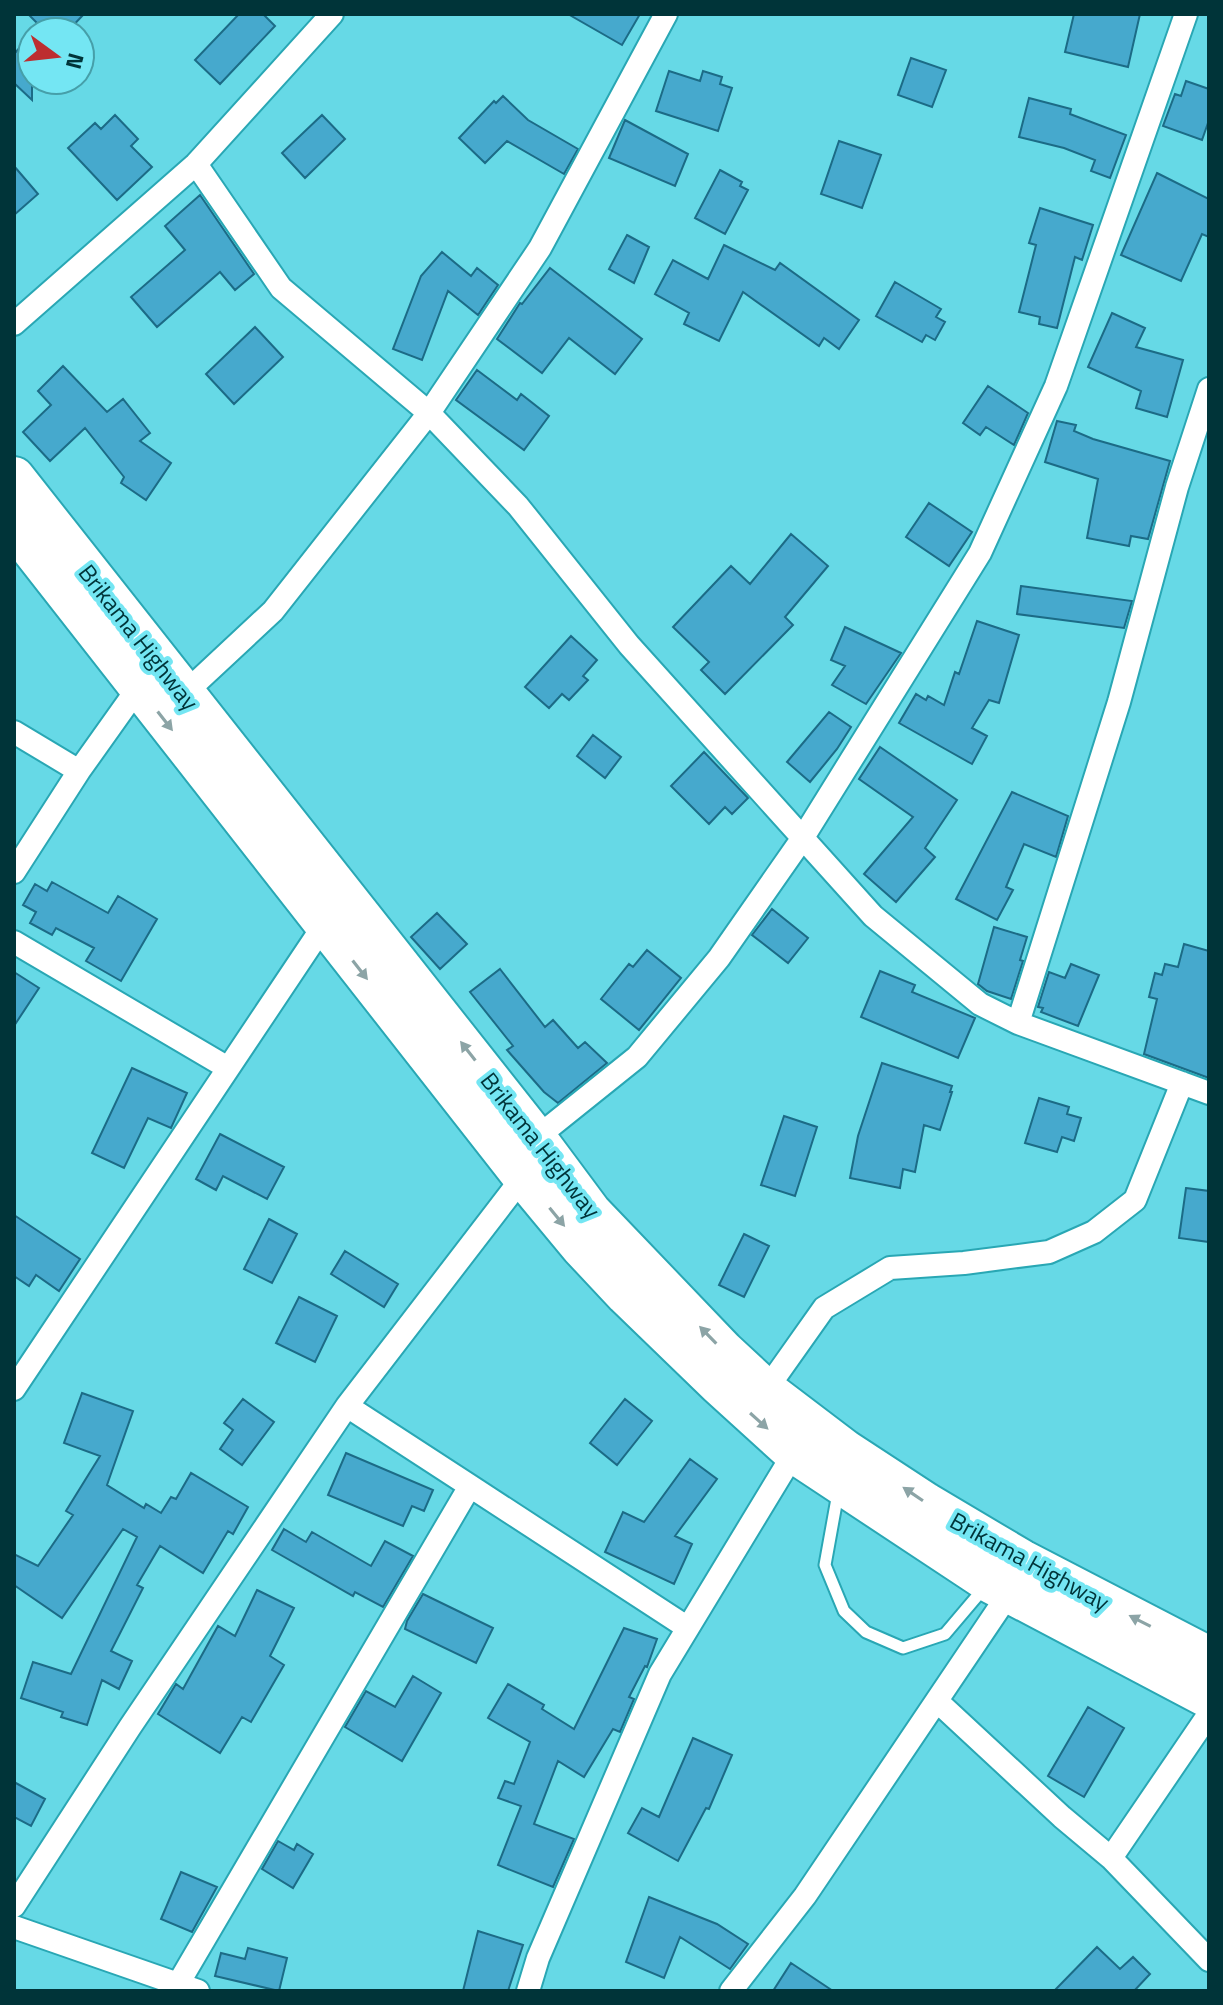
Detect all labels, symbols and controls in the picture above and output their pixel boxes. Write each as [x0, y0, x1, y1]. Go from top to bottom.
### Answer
north arrow [16, 16, 96, 96]
text: N [57, 49, 94, 73]
street label: Brikama Highway [70, 556, 208, 718]
one-way arrow [157, 711, 173, 731]
one-way arrow [351, 960, 368, 980]
one-way arrow [460, 1042, 477, 1062]
street label: Brikama Highway [472, 1064, 610, 1226]
one-way arrow [548, 1207, 564, 1227]
one-way arrow [699, 1326, 718, 1345]
one-way arrow [750, 1412, 769, 1430]
one-way arrow [902, 1487, 923, 1502]
street label: Brikama Highway [944, 1502, 1117, 1620]
one-way arrow [1128, 1614, 1151, 1627]

